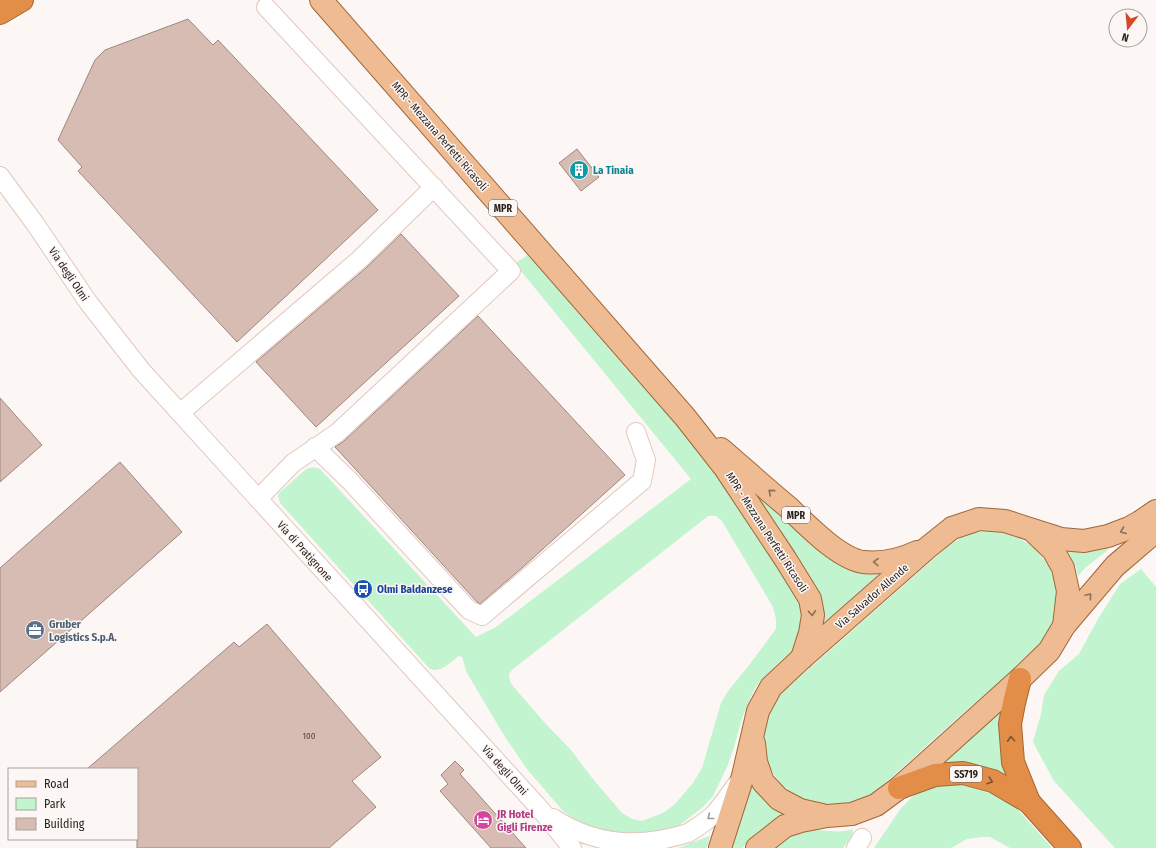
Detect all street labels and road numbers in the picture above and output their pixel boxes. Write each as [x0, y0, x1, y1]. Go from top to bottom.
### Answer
street label: MPR - Mezzana Perfetti Ricasoli [389, 79, 491, 194]
road number: MPR [489, 200, 517, 216]
street label: Via degli Olmi [46, 245, 91, 304]
street label: MPR - Mezzana Perfetti Ricasoli [723, 470, 810, 595]
road number: MPR [782, 507, 810, 523]
street label: Via di Pratignone [274, 519, 335, 584]
street label: Via Salvador Allende [833, 561, 911, 632]
street label: Via degli Olmi [479, 743, 530, 798]
road number: SS719 [950, 766, 982, 782]

